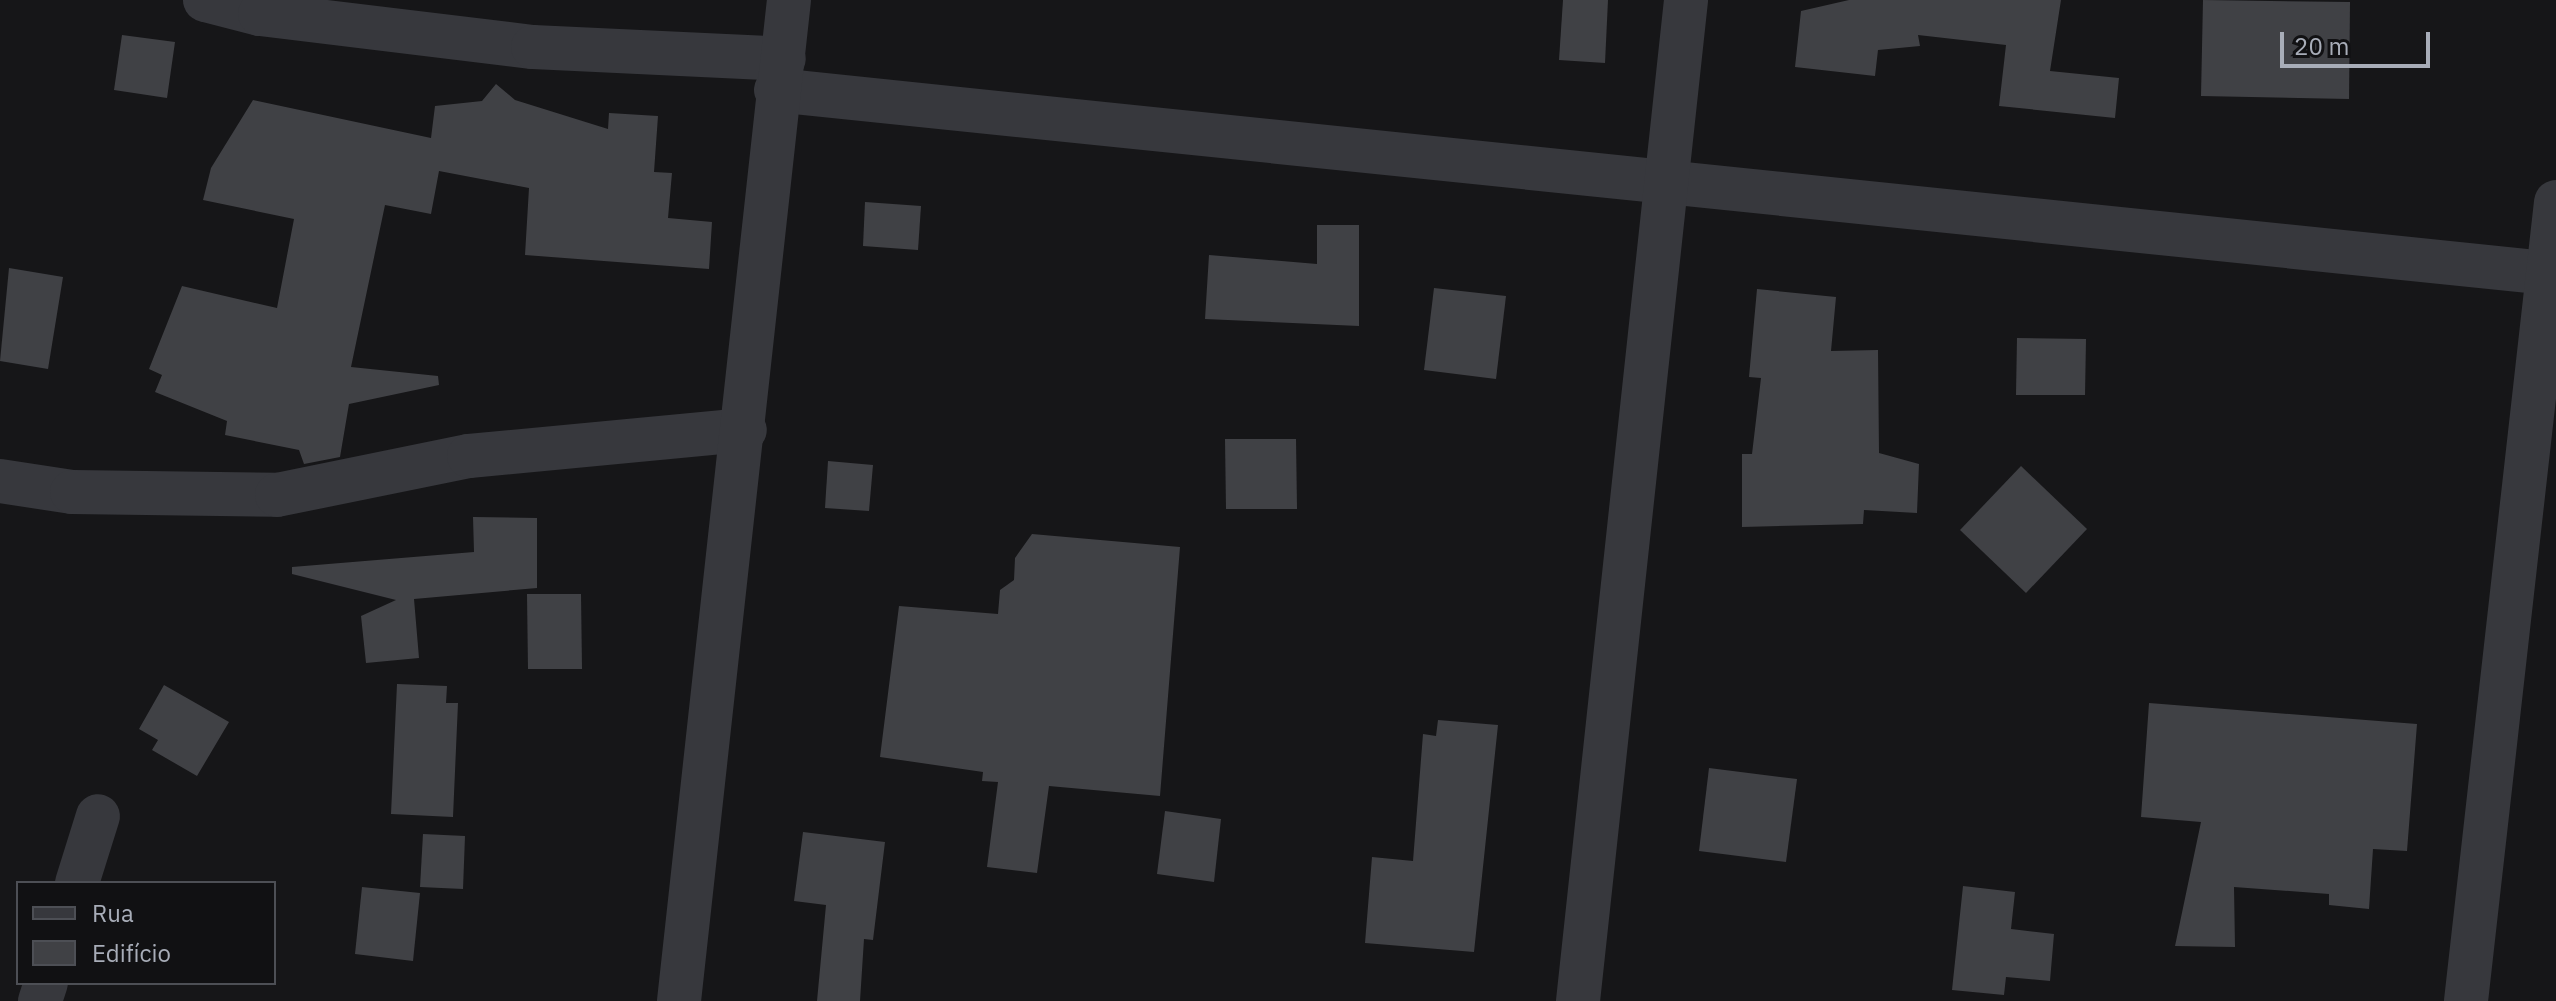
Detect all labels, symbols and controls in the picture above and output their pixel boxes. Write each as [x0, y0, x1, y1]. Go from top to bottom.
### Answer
scale bar [2284, 16, 2434, 66]
text: 20 m [2294, 30, 2349, 62]
legend [16, 881, 276, 985]
text: Rua [92, 897, 134, 929]
text: Edifício [92, 937, 171, 969]

